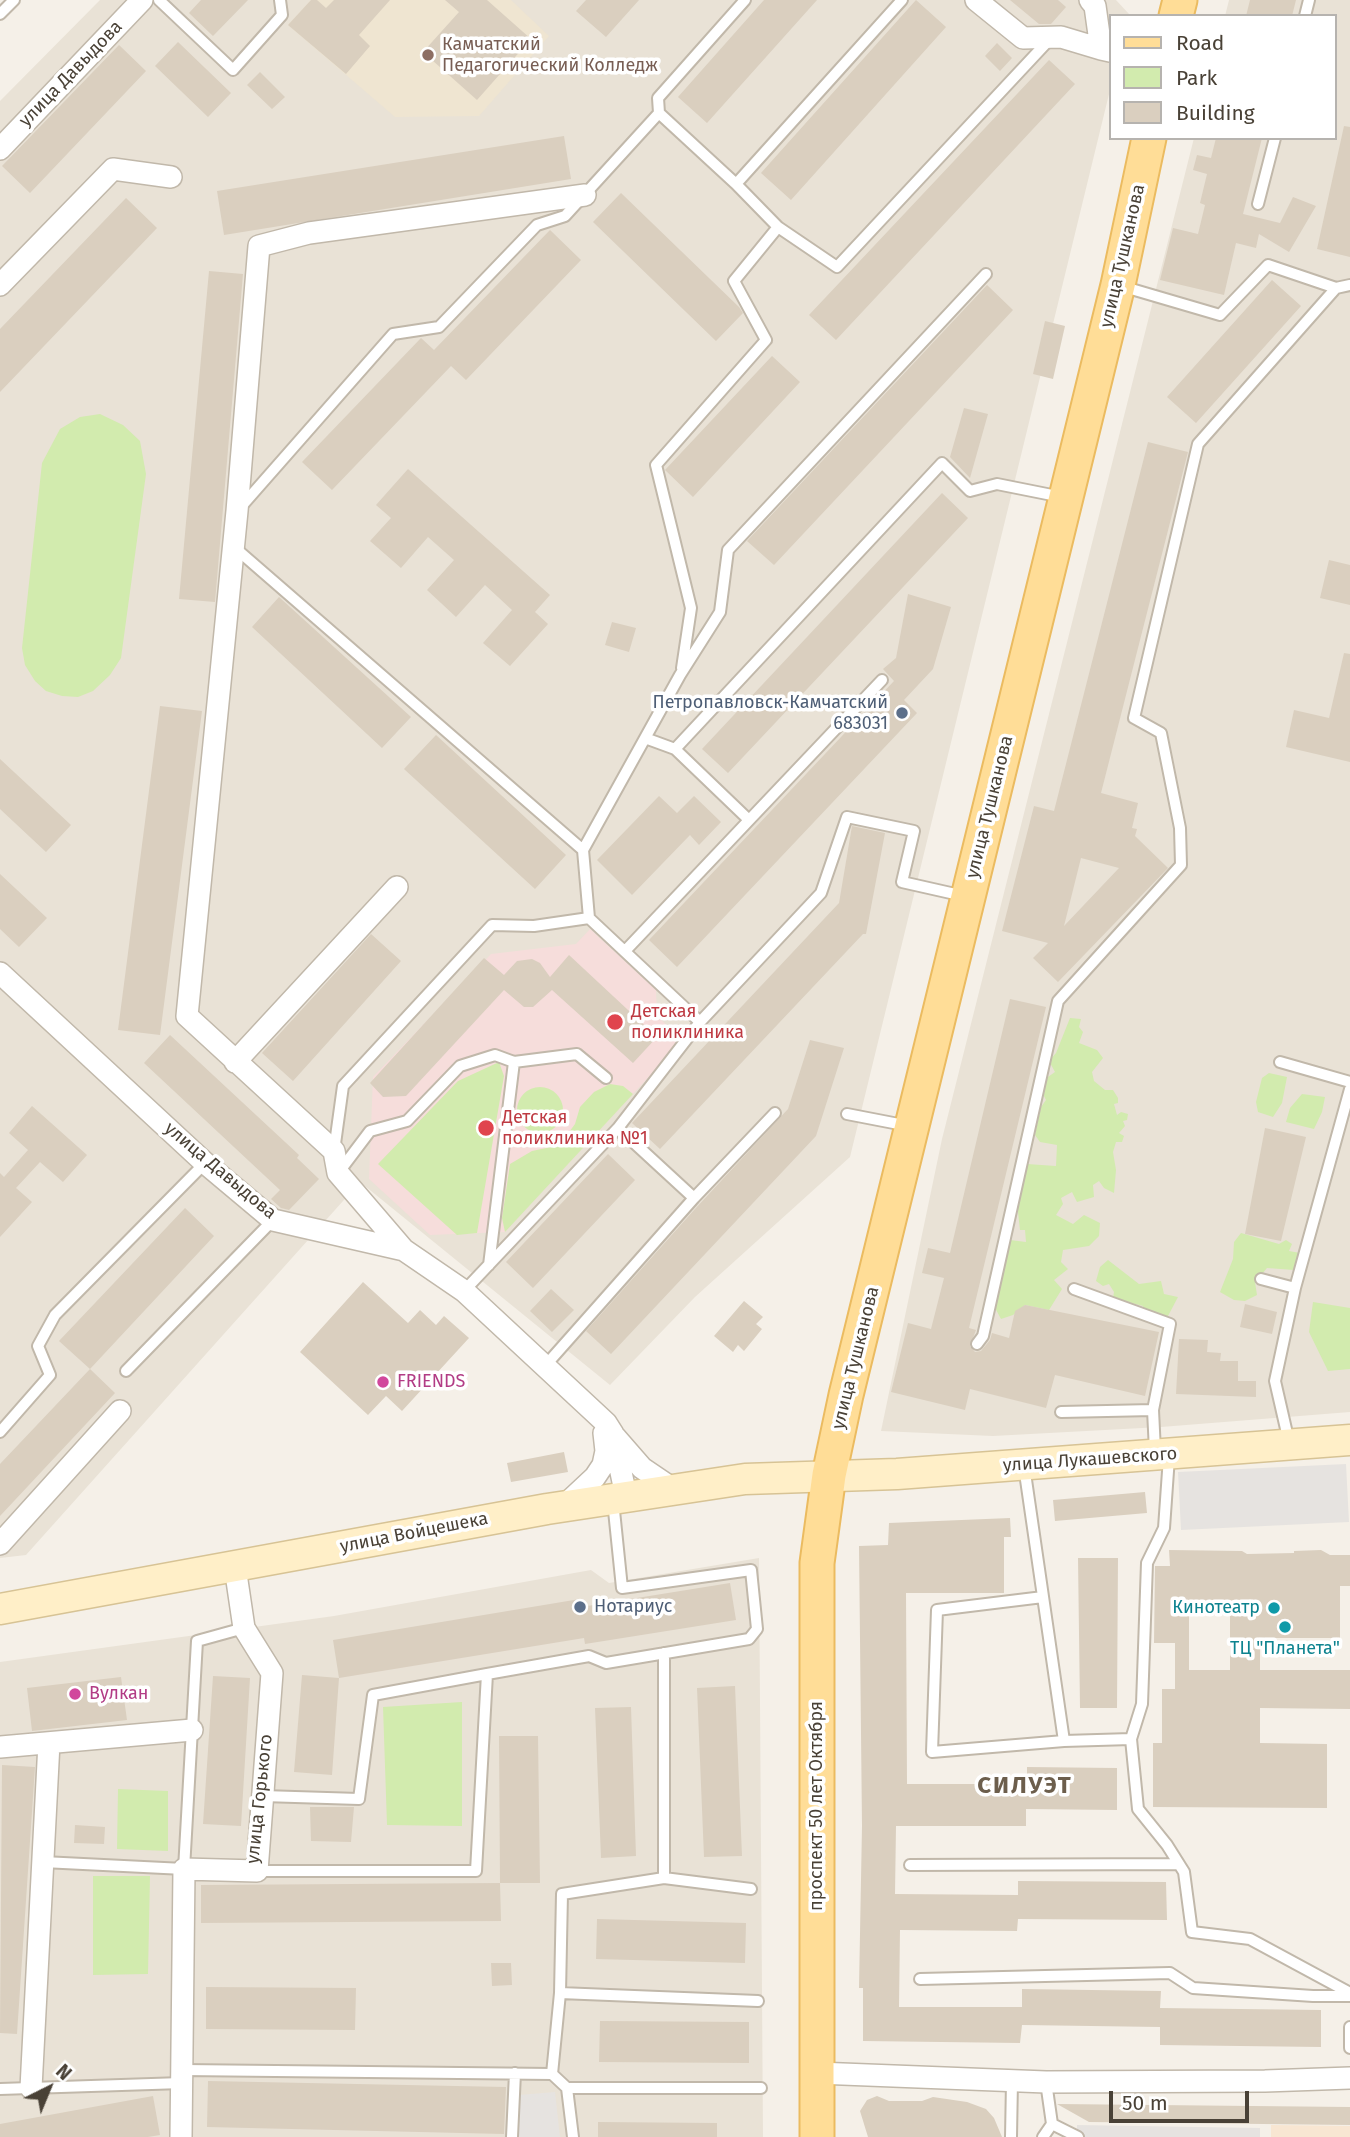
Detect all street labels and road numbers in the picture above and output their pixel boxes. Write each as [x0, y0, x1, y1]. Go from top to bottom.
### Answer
street label: улица Давыдова [15, 16, 127, 132]
street label: улица Тушканова [1096, 182, 1150, 330]
street label: улица Тушканова [962, 733, 1018, 881]
street label: улица Давыдова [160, 1118, 280, 1224]
street label: улица Тушканова [828, 1284, 884, 1432]
street label: улица Лукашевского [1002, 1443, 1178, 1477]
street label: улица Войцешека [338, 1508, 490, 1558]
street label: проспект 50 лет Октября [806, 1701, 828, 1911]
street label: улица Горького [242, 1733, 278, 1865]

